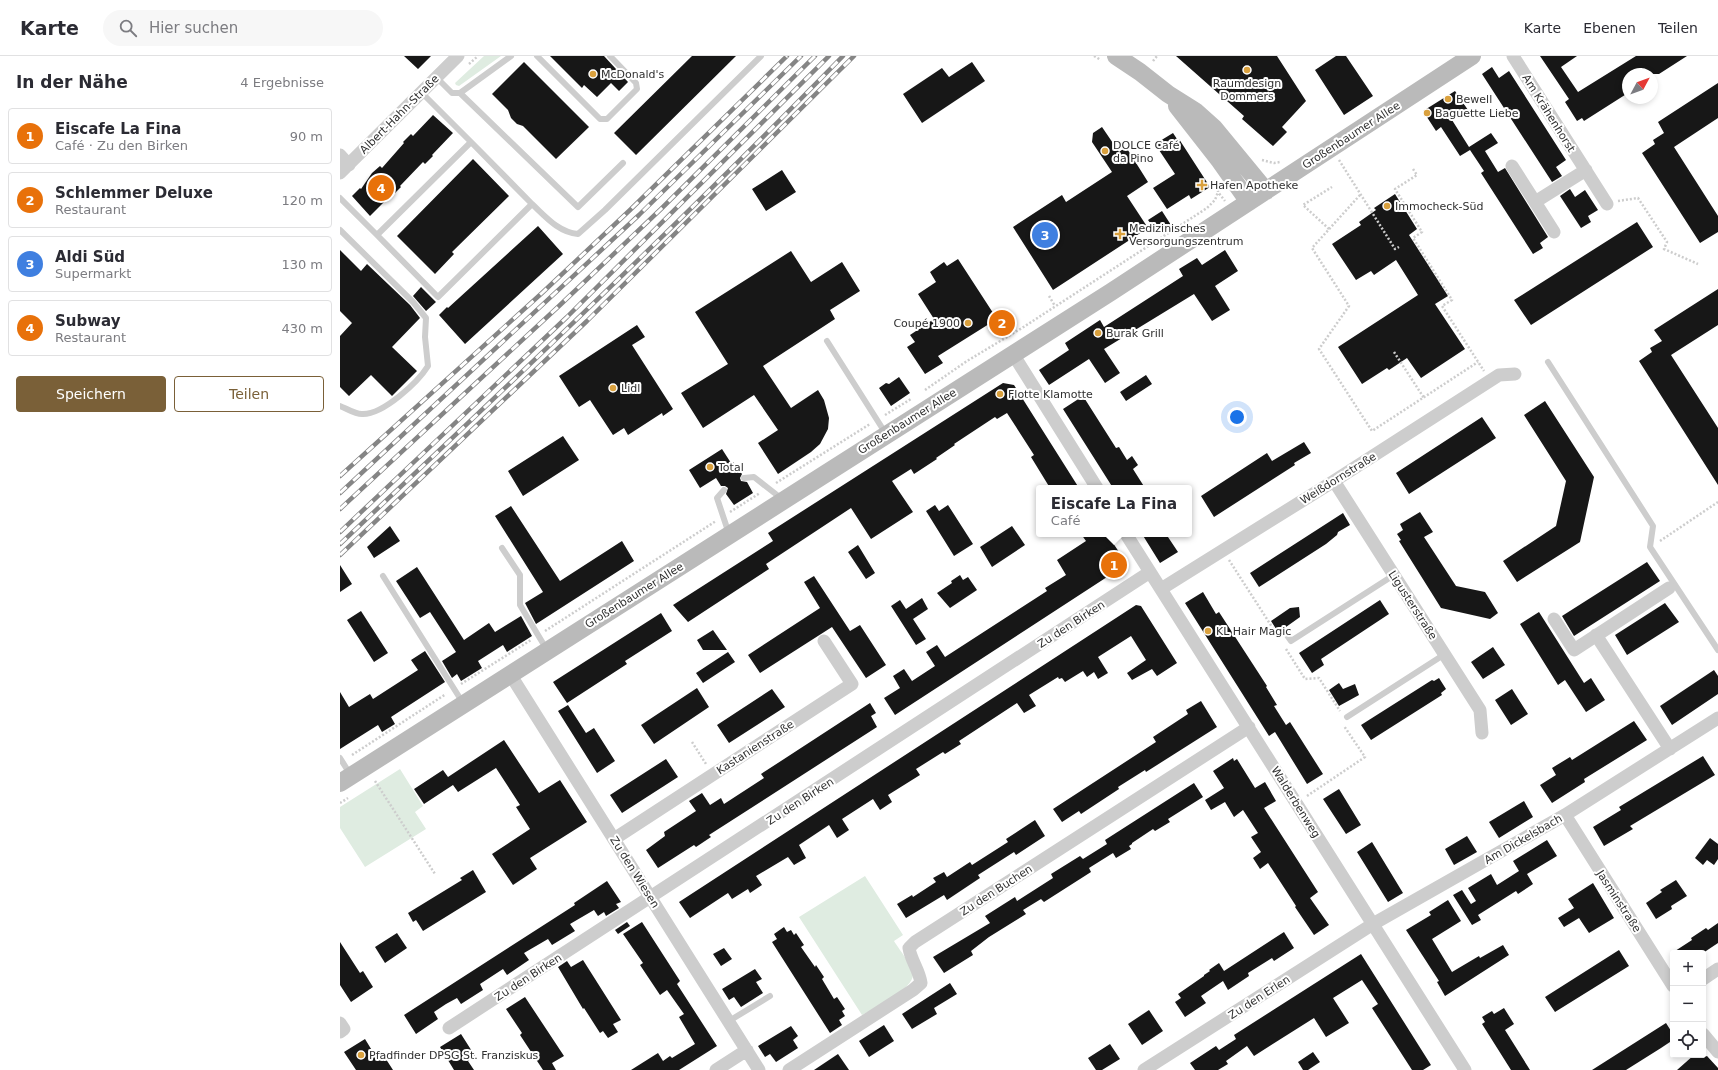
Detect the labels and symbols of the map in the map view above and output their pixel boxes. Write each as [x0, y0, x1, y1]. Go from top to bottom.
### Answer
marker: Raumdesign Dommers [1242, 65, 1252, 75]
place label: McDonald's [601, 68, 665, 81]
north arrow [1622, 68, 1658, 104]
marker: McDonald's [588, 69, 598, 79]
street label: Albert-Hahn-Straße [357, 72, 442, 157]
street label: Am Krähenhorst [1519, 72, 1578, 155]
place label: Raumdesign Dommers [1213, 77, 1281, 103]
place label: Bewell [1456, 93, 1492, 106]
marker: Bewell [1443, 94, 1453, 104]
street label: Großenbaumer Allee [1300, 99, 1403, 172]
place label: Baguette Liebe [1435, 107, 1519, 120]
marker: Baguette Liebe [1422, 108, 1432, 118]
place label: DOLCE Café da Pino [1113, 139, 1180, 165]
marker: DOLCE Café da Pino [1100, 146, 1110, 156]
pin: 4 [368, 173, 394, 203]
place label: Hafen Apotheke [1210, 179, 1298, 192]
marker: Hafen Apotheke [1197, 180, 1207, 190]
place label: Immocheck-Süd [1395, 200, 1484, 213]
marker: Immocheck-Süd [1382, 201, 1392, 211]
pin: 3 [1032, 220, 1058, 250]
place label: Medizinisches Versorgungszentrum [1129, 222, 1243, 248]
marker: Medizinisches Versorgungszentrum [1114, 228, 1126, 240]
pin: 2 [989, 308, 1015, 338]
place label: Coupé 1900 [893, 317, 960, 330]
marker: Coupé 1900 [963, 318, 973, 328]
place label: Burak Grill [1106, 327, 1164, 340]
marker: Burak Grill [1093, 328, 1103, 338]
place label: Lidl [621, 382, 640, 395]
marker: Lidl [608, 383, 618, 393]
street label: Großenbaumer Allee [856, 386, 959, 457]
place label: Flotte Klamotte [1008, 388, 1093, 401]
marker: Flotte Klamotte [995, 389, 1005, 399]
your location [1227, 407, 1247, 427]
street label: Weißdornstraße [1298, 450, 1379, 507]
place label: Total [717, 461, 744, 474]
marker: Total [705, 462, 715, 472]
pin: 1 [1101, 550, 1127, 580]
street label: Großenbaumer Allee [583, 560, 686, 631]
street label: Ligusterstraße [1385, 568, 1440, 642]
street label: Zu den Birken [1035, 598, 1107, 651]
place label: KL Hair Magic [1216, 625, 1291, 638]
marker: KL Hair Magic [1203, 626, 1213, 636]
street label: Kastanienstraße [714, 718, 796, 777]
street label: Walderbenweg [1268, 764, 1323, 840]
street label: Zu den Birken [764, 775, 836, 828]
street label: Am Dickelsbach [1482, 812, 1564, 867]
street label: Zu den Wiesen [607, 834, 662, 911]
street label: Zu den Buchen [958, 862, 1035, 919]
street label: Jasminstraße [1593, 867, 1644, 935]
street label: Zu den Birken [492, 951, 564, 1004]
street label: Zu den Erlen [1226, 973, 1292, 1022]
place label: Pfadfinder DPSG St. Franziskus [369, 1049, 539, 1062]
marker: Pfadfinder DPSG St. Franziskus [356, 1050, 366, 1060]

